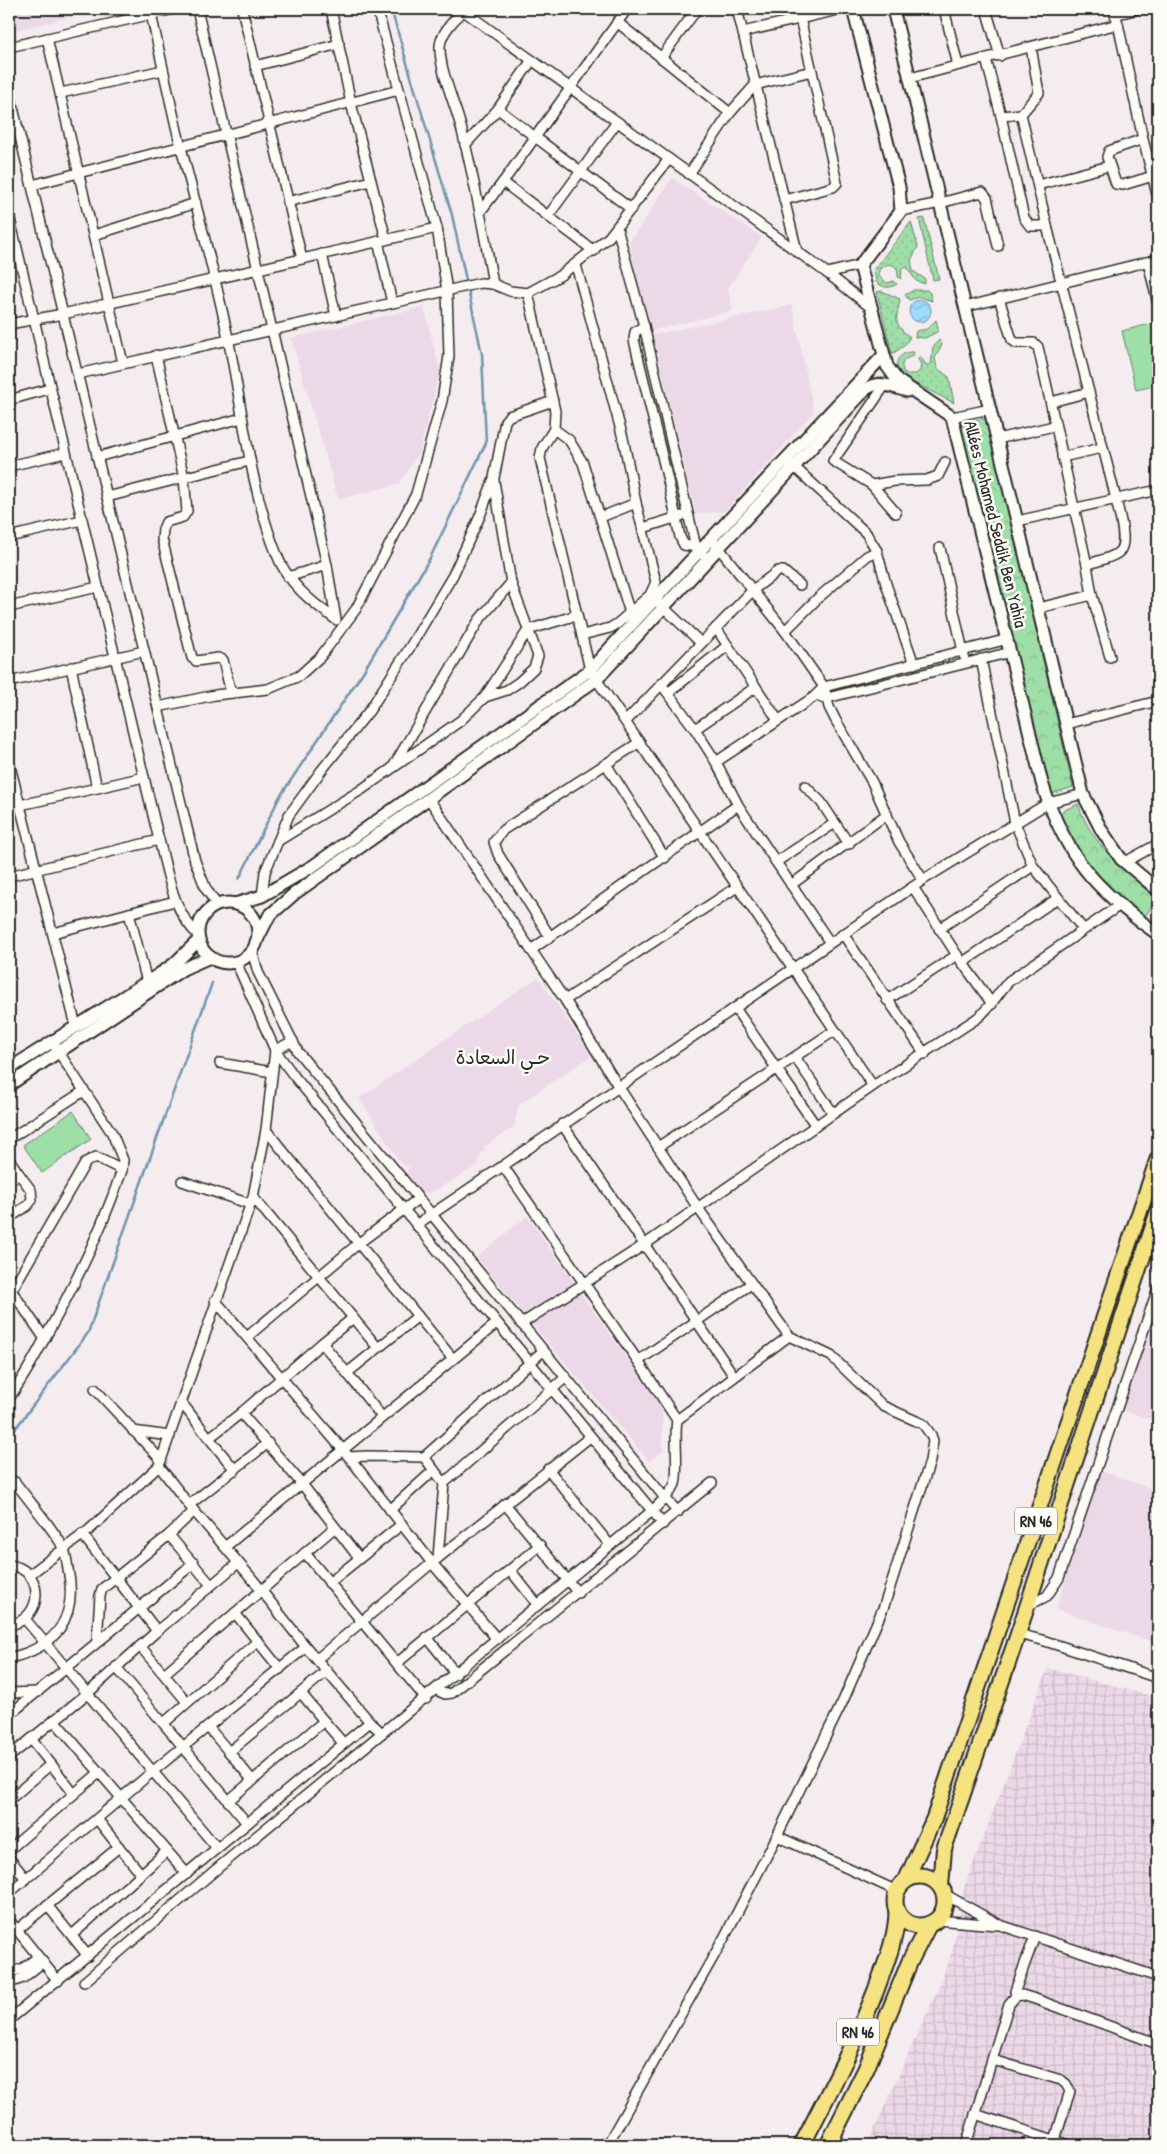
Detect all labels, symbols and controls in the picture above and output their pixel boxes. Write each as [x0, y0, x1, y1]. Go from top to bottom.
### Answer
street label: Allées Mohamed Seddik Ben Yahia [958, 418, 1034, 630]
district label: حـي السعادة [456, 1044, 550, 1074]
road number: RN 46 [1015, 1508, 1057, 1534]
road number: RN 46 [837, 2018, 879, 2045]

